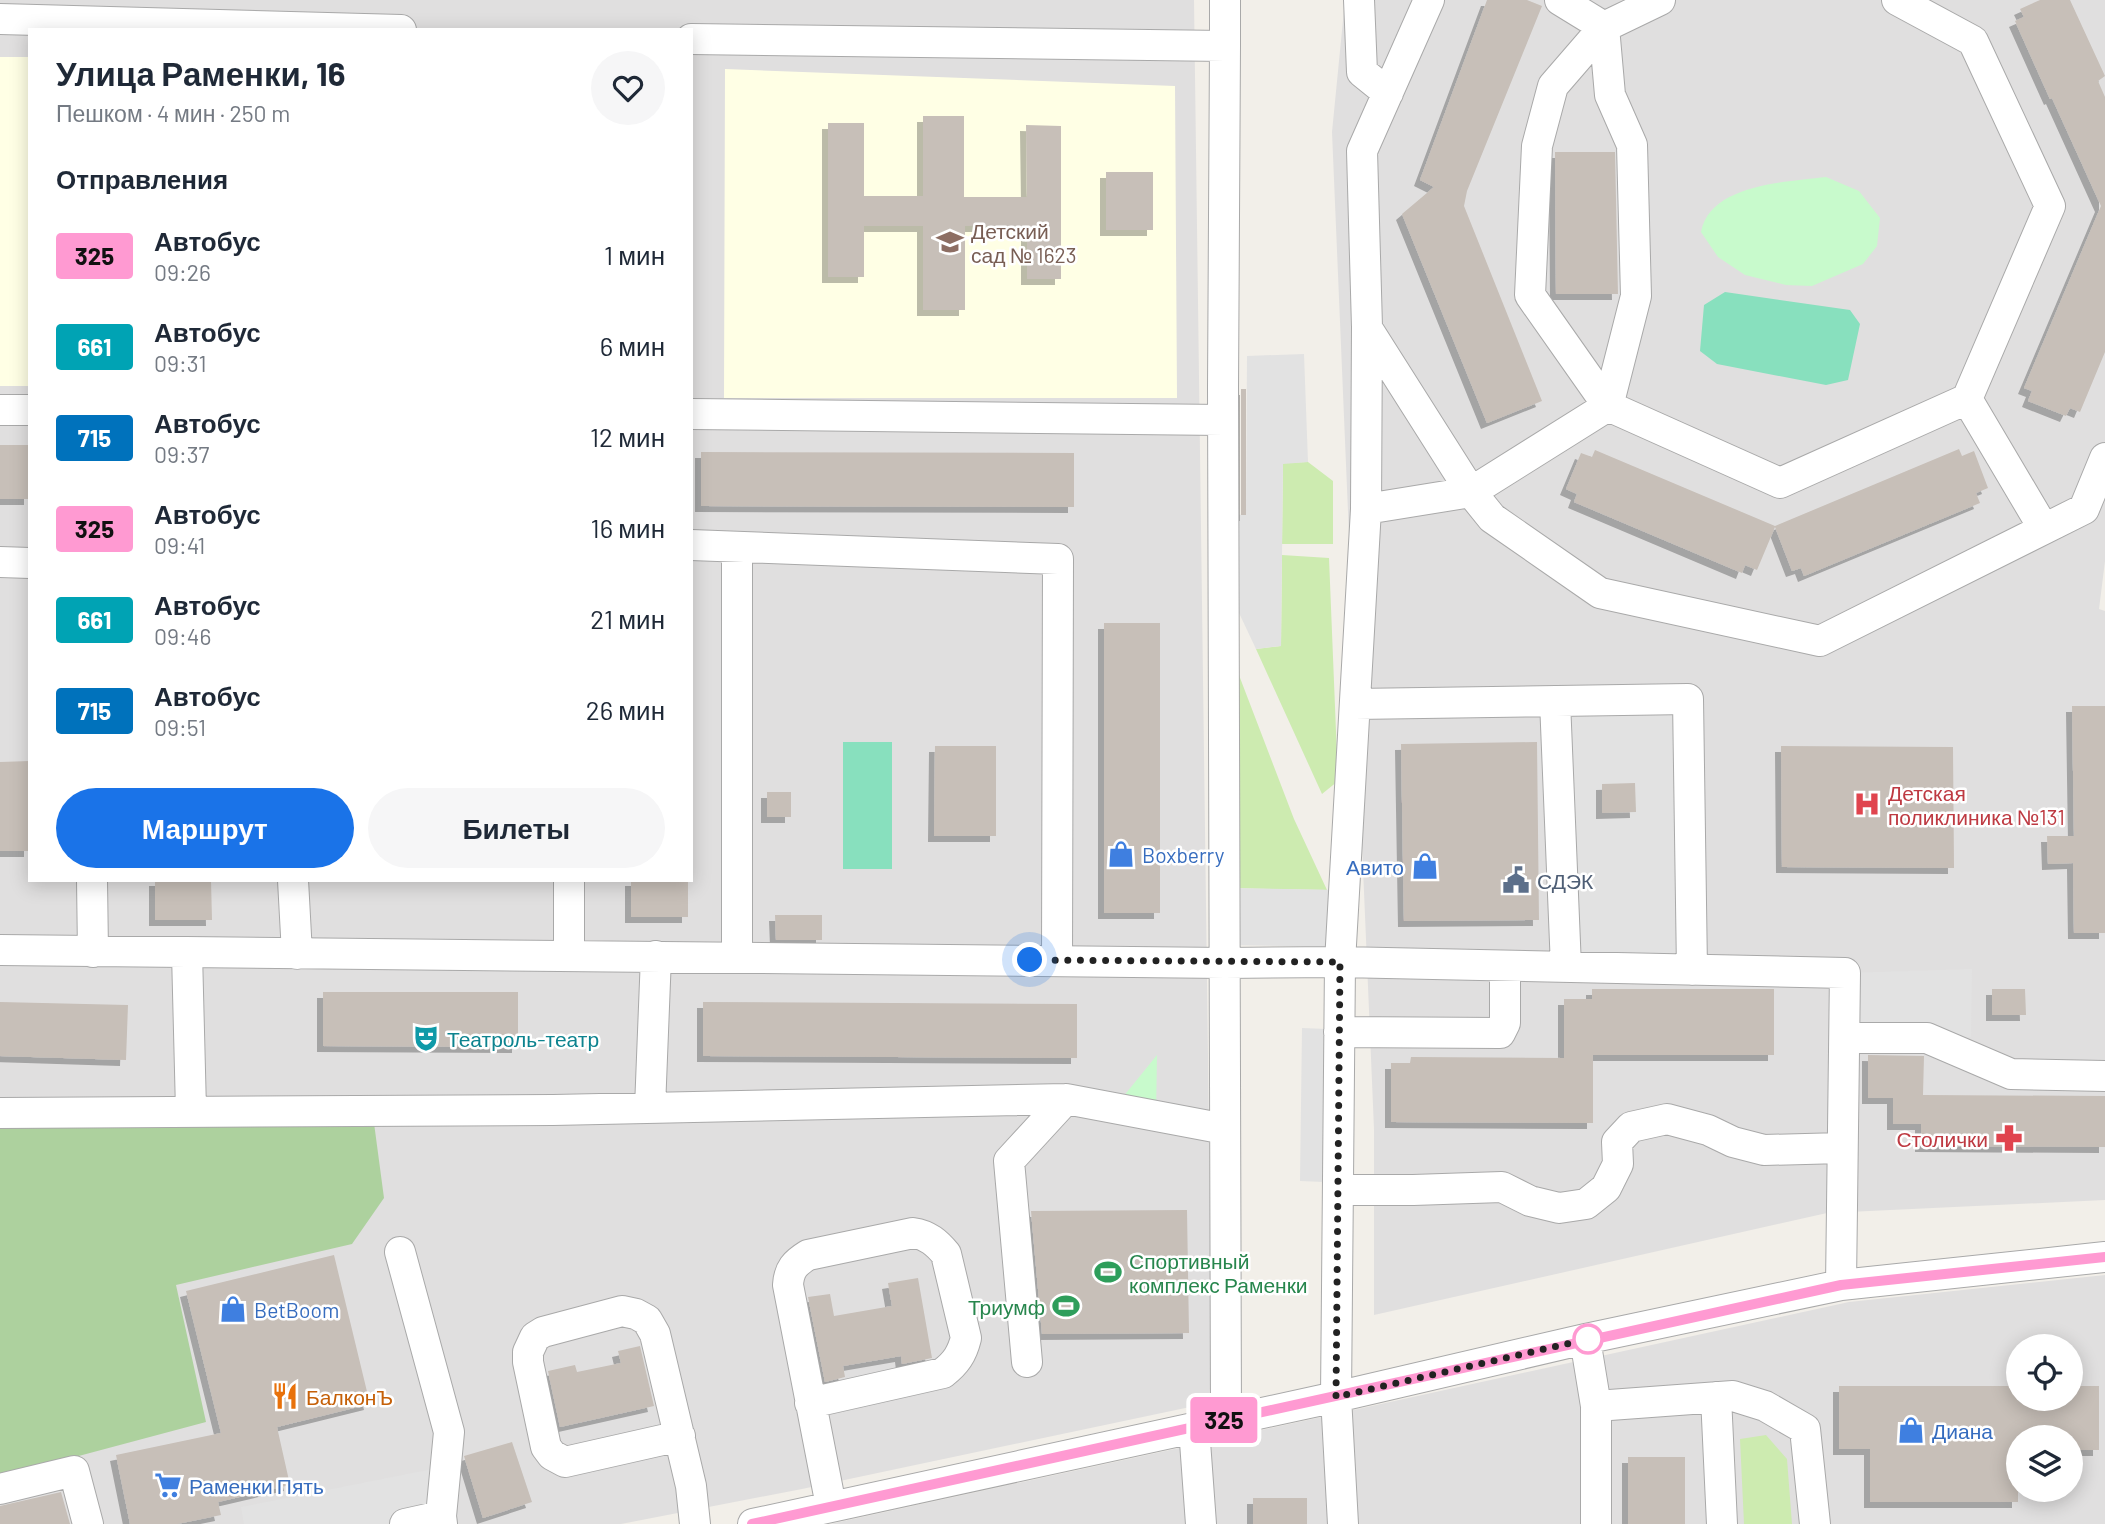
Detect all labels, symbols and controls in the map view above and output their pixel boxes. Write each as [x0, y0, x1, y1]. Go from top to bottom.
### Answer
button: heart [591, 51, 665, 125]
text: Улица Раменки, 16 [56, 53, 346, 93]
text: Пешком · 4 мин · 250 m [56, 99, 290, 127]
text: Отправления [56, 163, 228, 194]
place label: Детский сад № 1623 [971, 218, 1076, 267]
text: Автобус [154, 225, 261, 256]
school or university icon: Детский сад № 1623 [935, 227, 965, 257]
text: 1 мин [604, 239, 665, 270]
text: 325 [75, 241, 114, 270]
text: 09:26 [154, 258, 211, 286]
text: Автобус [154, 316, 261, 347]
text: 6 мин [600, 330, 665, 361]
text: 661 [77, 332, 112, 361]
text: 09:31 [154, 349, 207, 377]
text: Автобус [154, 407, 261, 438]
text: 12 мин [590, 421, 665, 452]
text: 715 [78, 423, 111, 452]
text: 09:37 [154, 440, 210, 468]
text: Автобус [154, 498, 261, 529]
text: 16 мин [591, 512, 665, 543]
text: 325 [75, 514, 114, 543]
text: 09:41 [154, 531, 205, 559]
text: Автобус [154, 589, 261, 620]
text: 21 мин [590, 603, 665, 634]
text: 661 [77, 605, 112, 634]
text: 09:46 [154, 622, 211, 650]
text: Автобус [154, 680, 261, 711]
text: 26 мин [586, 694, 665, 725]
text: 715 [78, 696, 111, 725]
text: 09:51 [154, 713, 206, 741]
place label: Детская поликлиника №131 [1888, 780, 2065, 829]
button: Маршрут [56, 788, 354, 868]
button: Билеты [368, 788, 665, 868]
hospital icon: Детская поликлиника №131 [1852, 789, 1882, 819]
shop icon: Boxberry [1106, 839, 1136, 869]
place label: Boxberry [1142, 842, 1225, 867]
shop icon: Авито [1410, 851, 1440, 881]
place label: Авито [1346, 854, 1404, 879]
public building icon: СДЭК [1501, 865, 1531, 895]
place label: СДЭК [1537, 868, 1594, 893]
your location [1012, 942, 1047, 977]
theatre icon: Театроль-театр [411, 1023, 441, 1053]
place label: Театроль-театр [447, 1026, 599, 1051]
pharmacy icon: Столички [1994, 1123, 2024, 1153]
place label: Столички [1896, 1126, 1988, 1151]
place label: Спортивный комплекс Раменки [1129, 1248, 1308, 1297]
sports icon: Спортивный комплекс Раменки [1093, 1257, 1123, 1287]
sports icon: Триумф [1051, 1291, 1081, 1321]
shop icon: BetBoom [218, 1294, 248, 1324]
place label: Триумф [968, 1294, 1045, 1319]
place label: BetBoom [254, 1297, 339, 1322]
unlabelled marker [1573, 1324, 1603, 1354]
map controls [2006, 1334, 2083, 1502]
button: locate [2006, 1334, 2083, 1411]
restaurant icon: БалконЪ [270, 1381, 300, 1411]
place label: БалконЪ [306, 1384, 393, 1409]
line badge: 325 [1184, 1397, 1264, 1443]
text: 325 [1204, 1405, 1244, 1434]
shop icon: Диана [1896, 1415, 1926, 1445]
place label: Диана [1932, 1418, 1993, 1443]
button: layers [2006, 1425, 2083, 1502]
supermarket icon: Раменки Пять [153, 1470, 183, 1500]
place label: Раменки Пять [189, 1473, 324, 1498]

